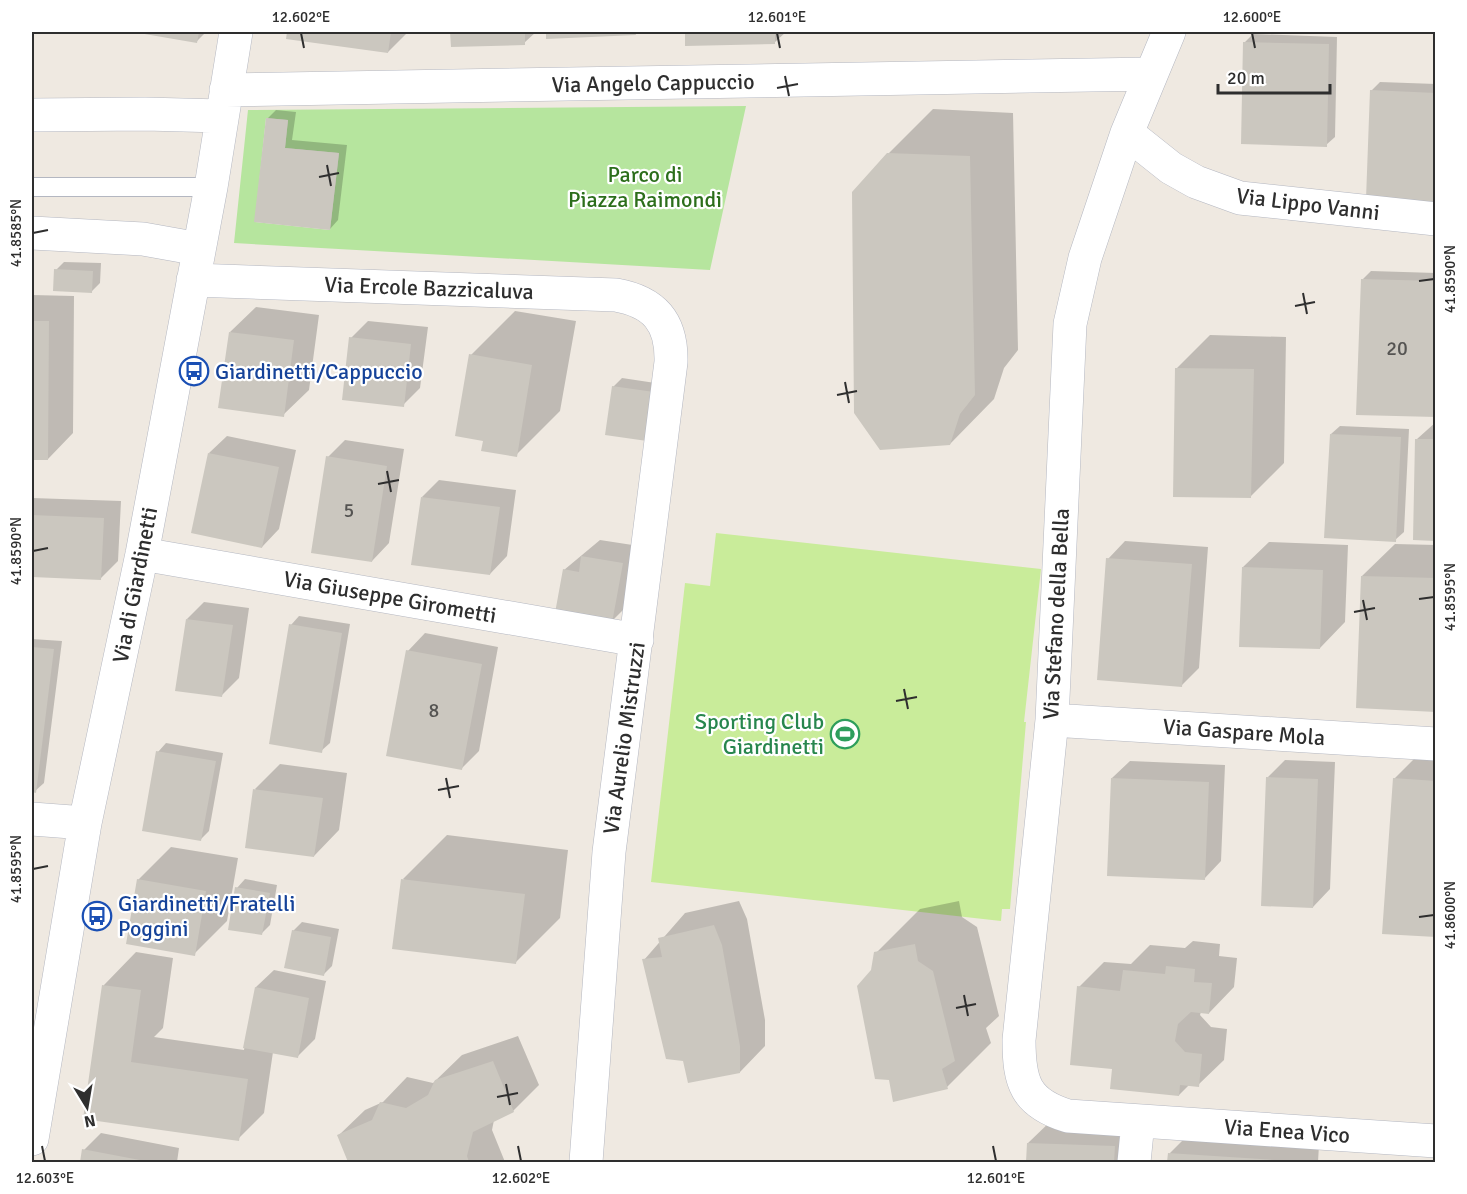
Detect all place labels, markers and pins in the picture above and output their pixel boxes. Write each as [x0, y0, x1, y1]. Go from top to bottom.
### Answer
bus stop icon: Giardinetti/Cappuccio [178, 355, 210, 387]
place label: Giardinetti/Cappuccio [215, 358, 423, 385]
place label: Sporting Club Giardinetti [695, 708, 824, 760]
sports icon: Sporting Club Giardinetti [829, 718, 861, 750]
place label: Giardinetti/Fratelli Poggini [118, 890, 295, 942]
bus stop icon: Giardinetti/Fratelli Poggini [81, 900, 113, 932]

